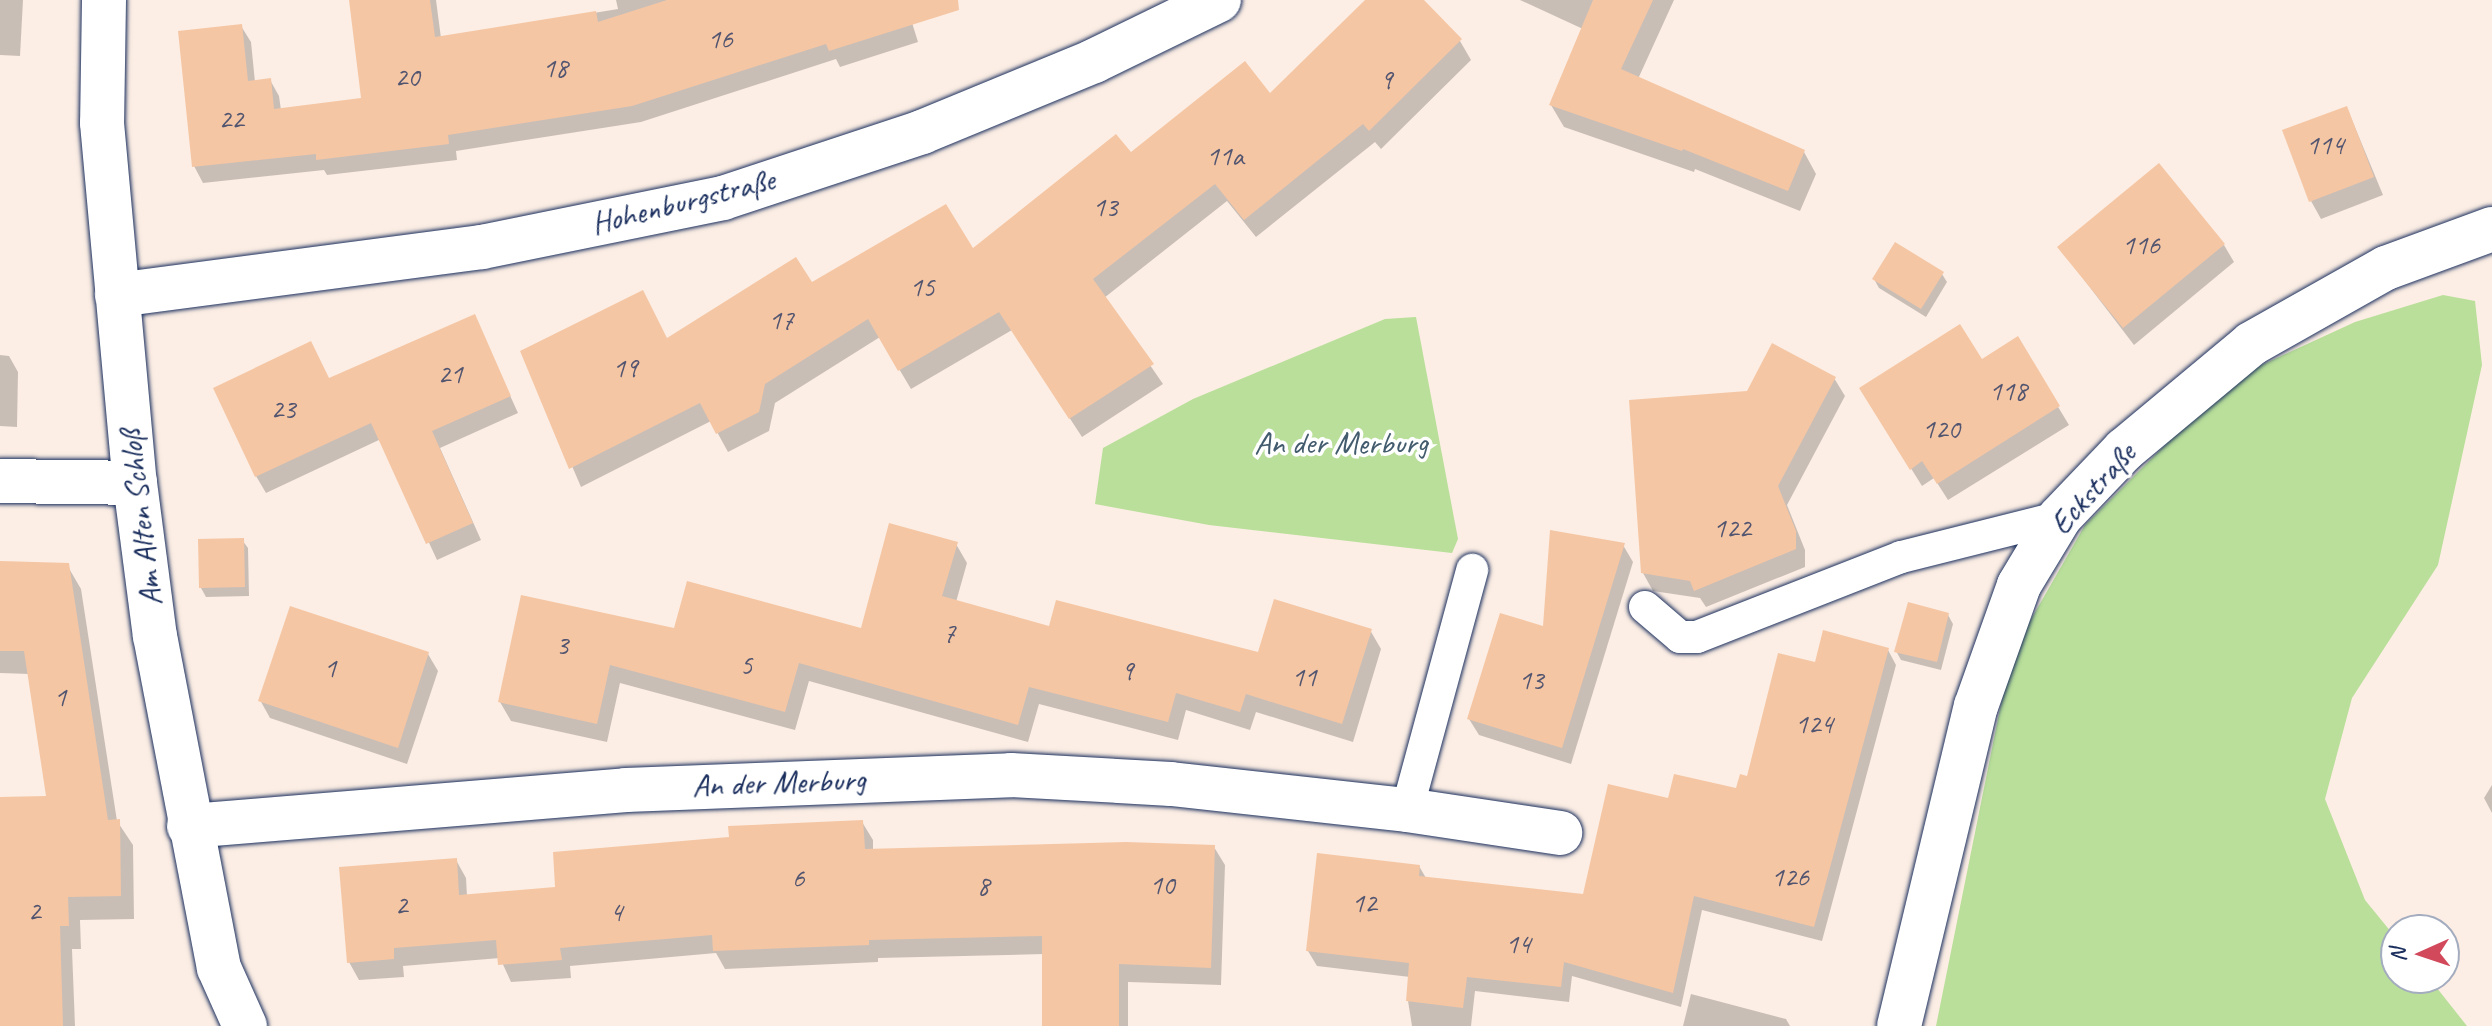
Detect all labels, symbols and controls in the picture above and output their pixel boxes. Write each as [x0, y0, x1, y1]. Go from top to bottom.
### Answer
house number: 16 [707, 22, 733, 56]
house number: 18 [542, 51, 568, 85]
house number: 20 [394, 60, 420, 94]
house number: 9 [1380, 63, 1392, 97]
house number: 22 [218, 102, 244, 136]
house number: 114 [2306, 128, 2344, 162]
house number: 11a [1206, 139, 1244, 173]
street label: Hohenburgstraße [587, 161, 779, 243]
house number: 13 [1092, 190, 1118, 224]
house number: 116 [2122, 228, 2160, 262]
house number: 15 [909, 270, 935, 304]
house number: 17 [768, 303, 794, 337]
house number: 19 [612, 351, 638, 385]
house number: 21 [437, 357, 463, 391]
house number: 118 [1989, 374, 2027, 408]
house number: 23 [270, 392, 296, 426]
house number: 120 [1922, 412, 1960, 446]
park label: An der Merburg [1254, 424, 1428, 462]
street label: Am Alten Schloß [111, 428, 171, 608]
street label: Eckstraße [2042, 435, 2144, 543]
house number: 122 [1713, 511, 1751, 545]
house number: 7 [943, 616, 955, 650]
house number: 3 [556, 628, 568, 662]
house number: 5 [740, 648, 752, 682]
house number: 1 [324, 651, 336, 685]
house number: 9 [1121, 654, 1133, 688]
house number: 11 [1291, 660, 1317, 694]
house number: 13 [1518, 663, 1544, 697]
house number: 1 [54, 680, 66, 714]
house number: 124 [1795, 707, 1833, 741]
street label: An der Merburg [692, 761, 866, 805]
house number: 126 [1771, 860, 1809, 894]
house number: 6 [792, 861, 804, 895]
house number: 10 [1149, 868, 1175, 902]
house number: 8 [977, 869, 989, 903]
house number: 12 [1351, 886, 1377, 920]
house number: 2 [395, 888, 407, 922]
house number: 2 [28, 894, 40, 928]
house number: 4 [610, 895, 622, 929]
north arrow [2380, 914, 2460, 994]
house number: 14 [1505, 927, 1531, 961]
text: N [2384, 948, 2412, 963]

